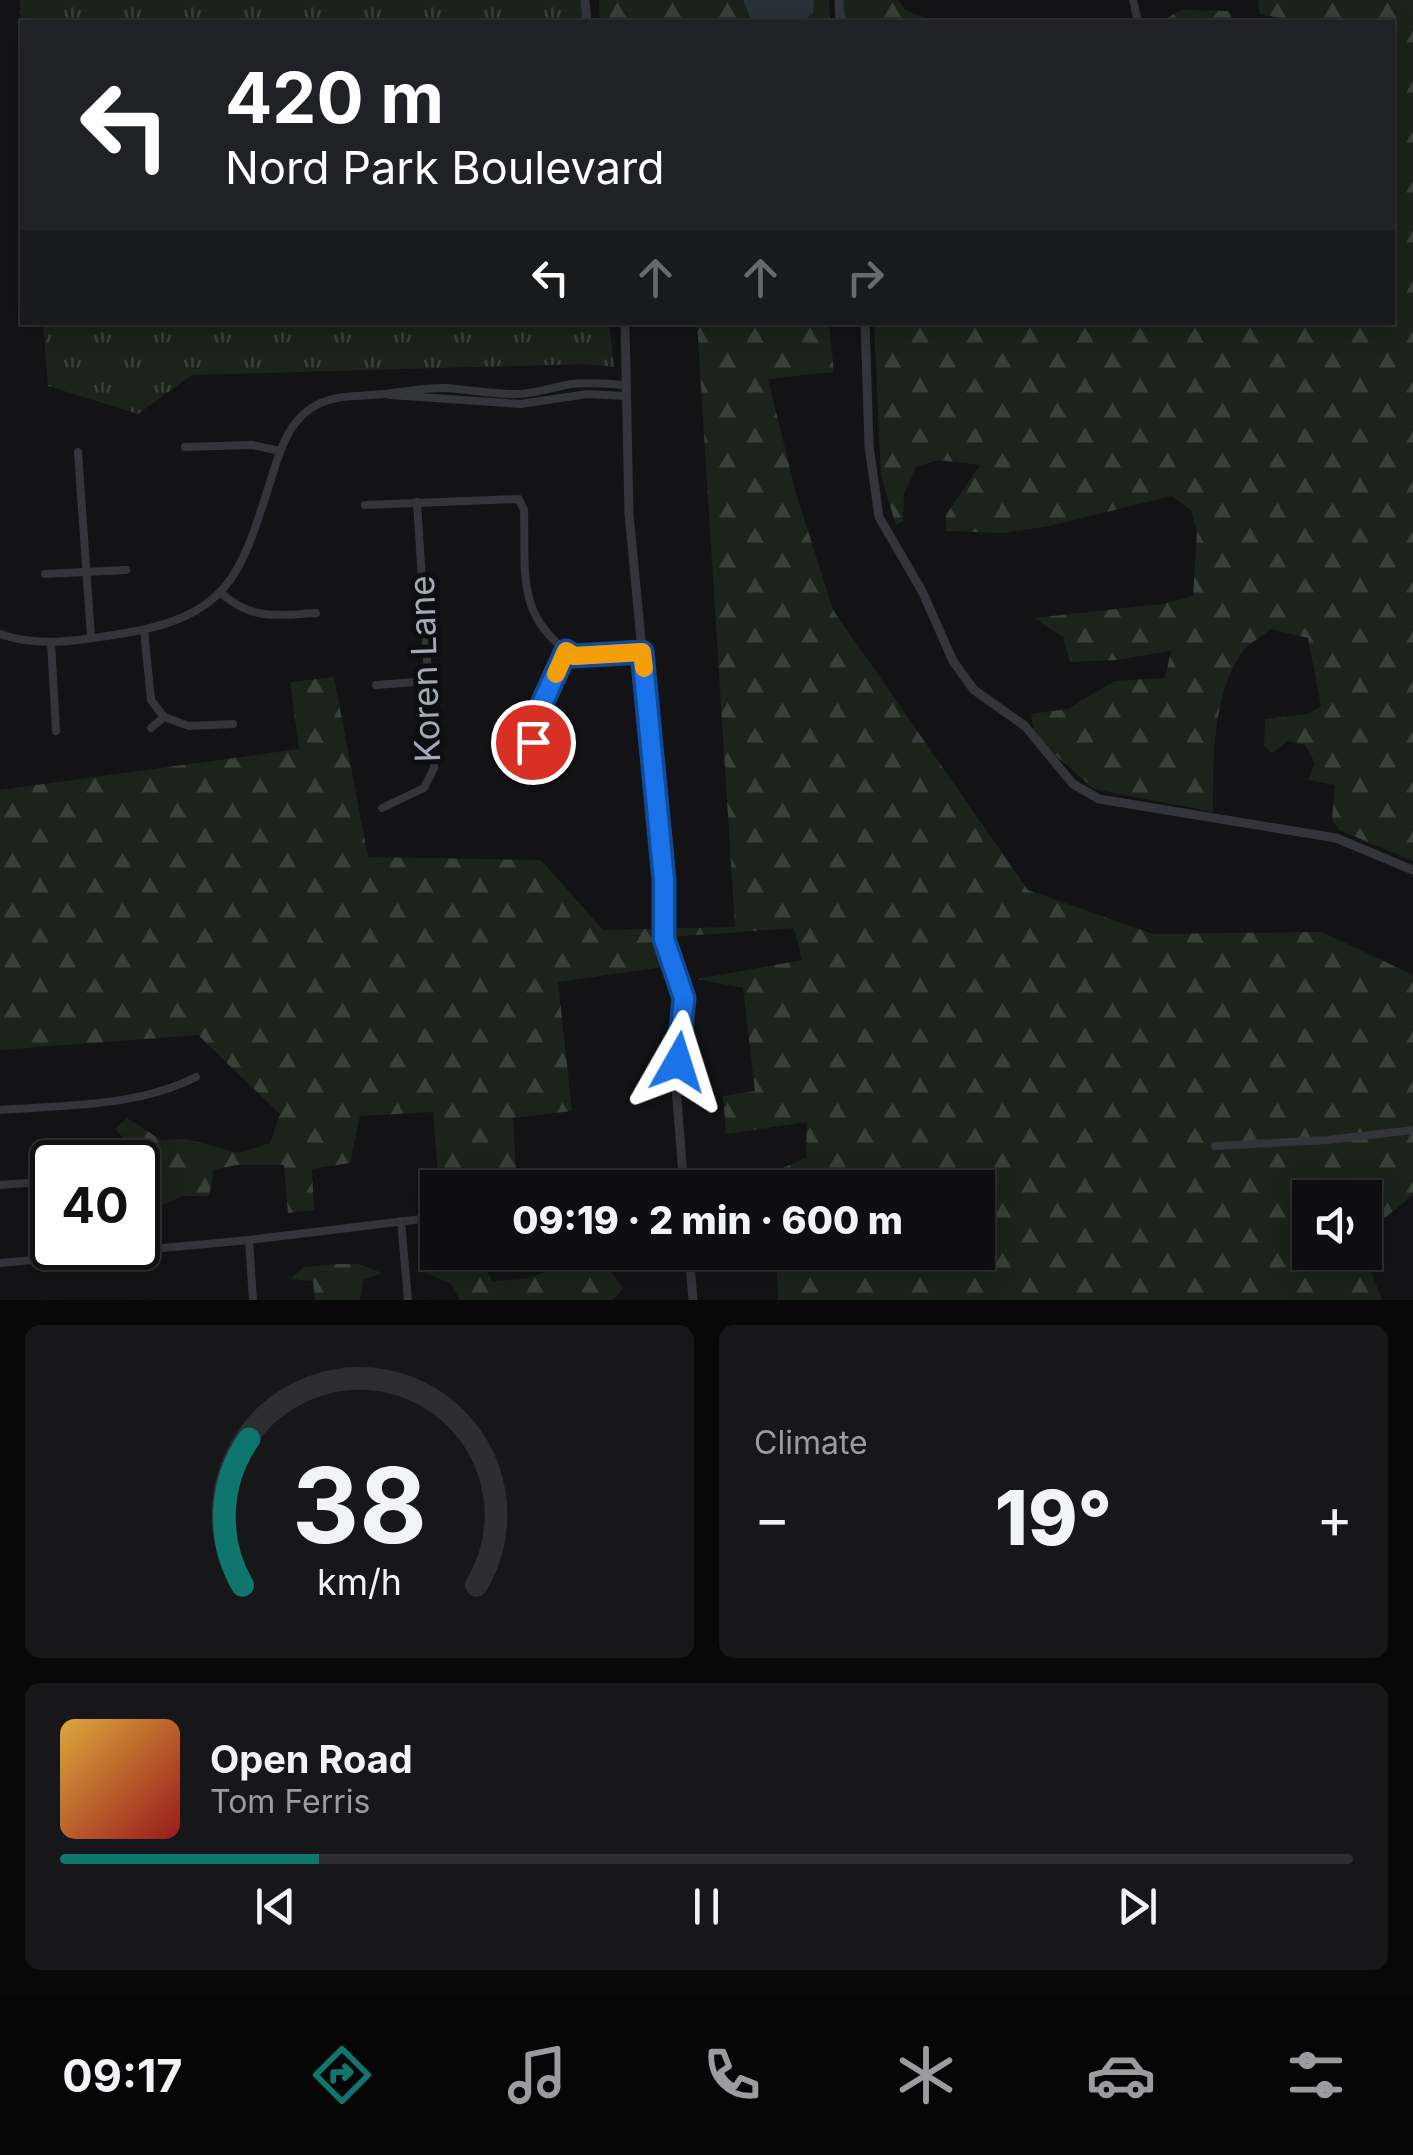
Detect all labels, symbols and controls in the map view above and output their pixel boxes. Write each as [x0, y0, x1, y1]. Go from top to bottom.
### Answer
text: 420 m [225, 55, 444, 140]
icon: left [60, 60, 190, 190]
text: Nord Park Boulevard [225, 140, 665, 195]
icon: left [523, 250, 578, 305]
icon: ahead [628, 250, 683, 305]
icon: ahead [733, 250, 788, 305]
icon: right [838, 250, 893, 305]
street label: Koren Lane [400, 575, 448, 763]
pin [491, 700, 576, 785]
icon: arrive [506, 715, 561, 770]
position arrow [626, 1010, 730, 1114]
speed limit sign: 40 [30, 1140, 160, 1270]
map controls [1292, 1180, 1382, 1270]
button: sound [1292, 1180, 1382, 1270]
text: 09:19 · 2 min · 600 m [512, 1197, 903, 1243]
text: Climate [754, 1423, 868, 1462]
text: 38 [292, 1442, 427, 1568]
text: 19° [995, 1472, 1112, 1563]
text: − [754, 1485, 790, 1551]
text: + [1317, 1485, 1353, 1551]
text: km/h [317, 1560, 402, 1604]
text: Open Road [210, 1736, 413, 1782]
text: Tom Ferris [210, 1782, 370, 1821]
icon: previous [248, 1879, 303, 1934]
icon: pause [679, 1879, 734, 1934]
icon: next [1110, 1879, 1165, 1934]
icon: directions [307, 2040, 377, 2110]
icon: music [502, 2040, 572, 2110]
icon: phone [697, 2040, 767, 2110]
icon: climate [891, 2040, 961, 2110]
icon: car [1086, 2040, 1156, 2110]
icon: filters [1281, 2040, 1351, 2110]
text: 09:17 [62, 2048, 183, 2103]

